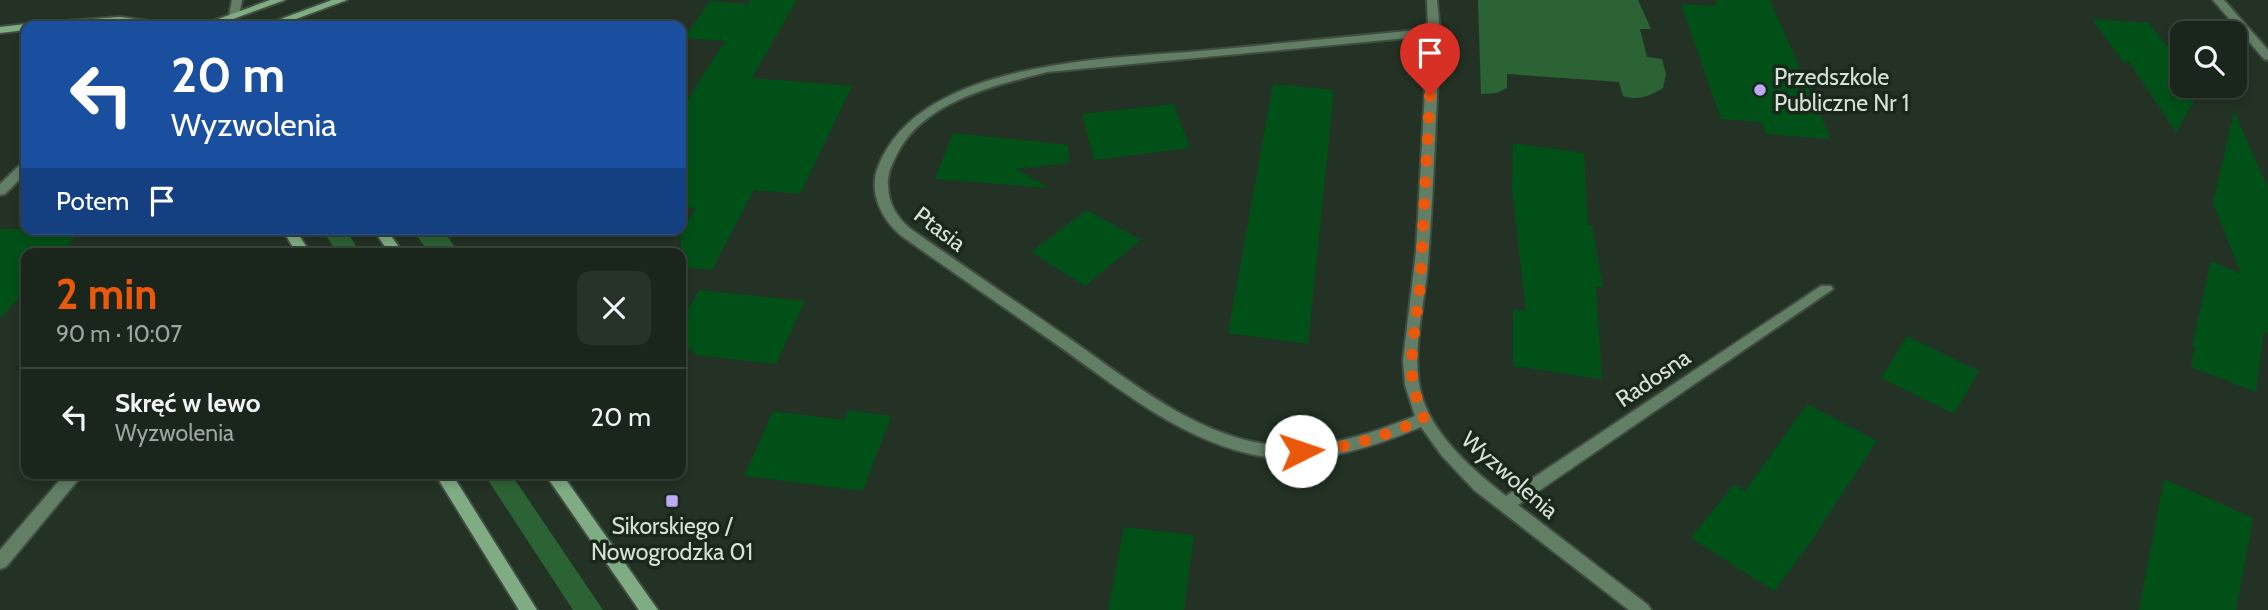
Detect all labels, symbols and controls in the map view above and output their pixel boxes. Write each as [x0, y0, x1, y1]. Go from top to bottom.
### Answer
map controls [2170, 21, 2247, 98]
button: search [2170, 21, 2247, 98]
pin [1400, 23, 1460, 95]
icon: arrive [1411, 34, 1449, 72]
text: 20 m [171, 45, 285, 104]
icon: left [56, 49, 147, 140]
place label: Przedszkole Publiczne Nr 1 [1774, 63, 1909, 117]
marker: Przedszkole Publiczne Nr 1 [1752, 82, 1768, 98]
text: Wyzwolenia [171, 105, 337, 144]
icon: arrive [143, 182, 181, 220]
text: Potem [56, 185, 129, 217]
street label: Ptasia [909, 201, 971, 257]
text: 2 min [56, 268, 157, 320]
button: close [577, 271, 651, 345]
text: 90 m · 10:07 [56, 320, 182, 348]
street label: Radosna [1611, 343, 1695, 413]
text: Skręć w lewo [115, 387, 261, 419]
icon: left [56, 398, 94, 436]
text: 20 m [591, 401, 651, 433]
position arrow [1264, 414, 1338, 488]
text: Wyzwolenia [115, 419, 234, 447]
street label: Wyzwolenia [1456, 425, 1564, 525]
marker: Sikorskiego / Nowogrodzka 01 [664, 493, 680, 509]
place label: Sikorskiego / Nowogrodzka 01 [591, 512, 753, 566]

